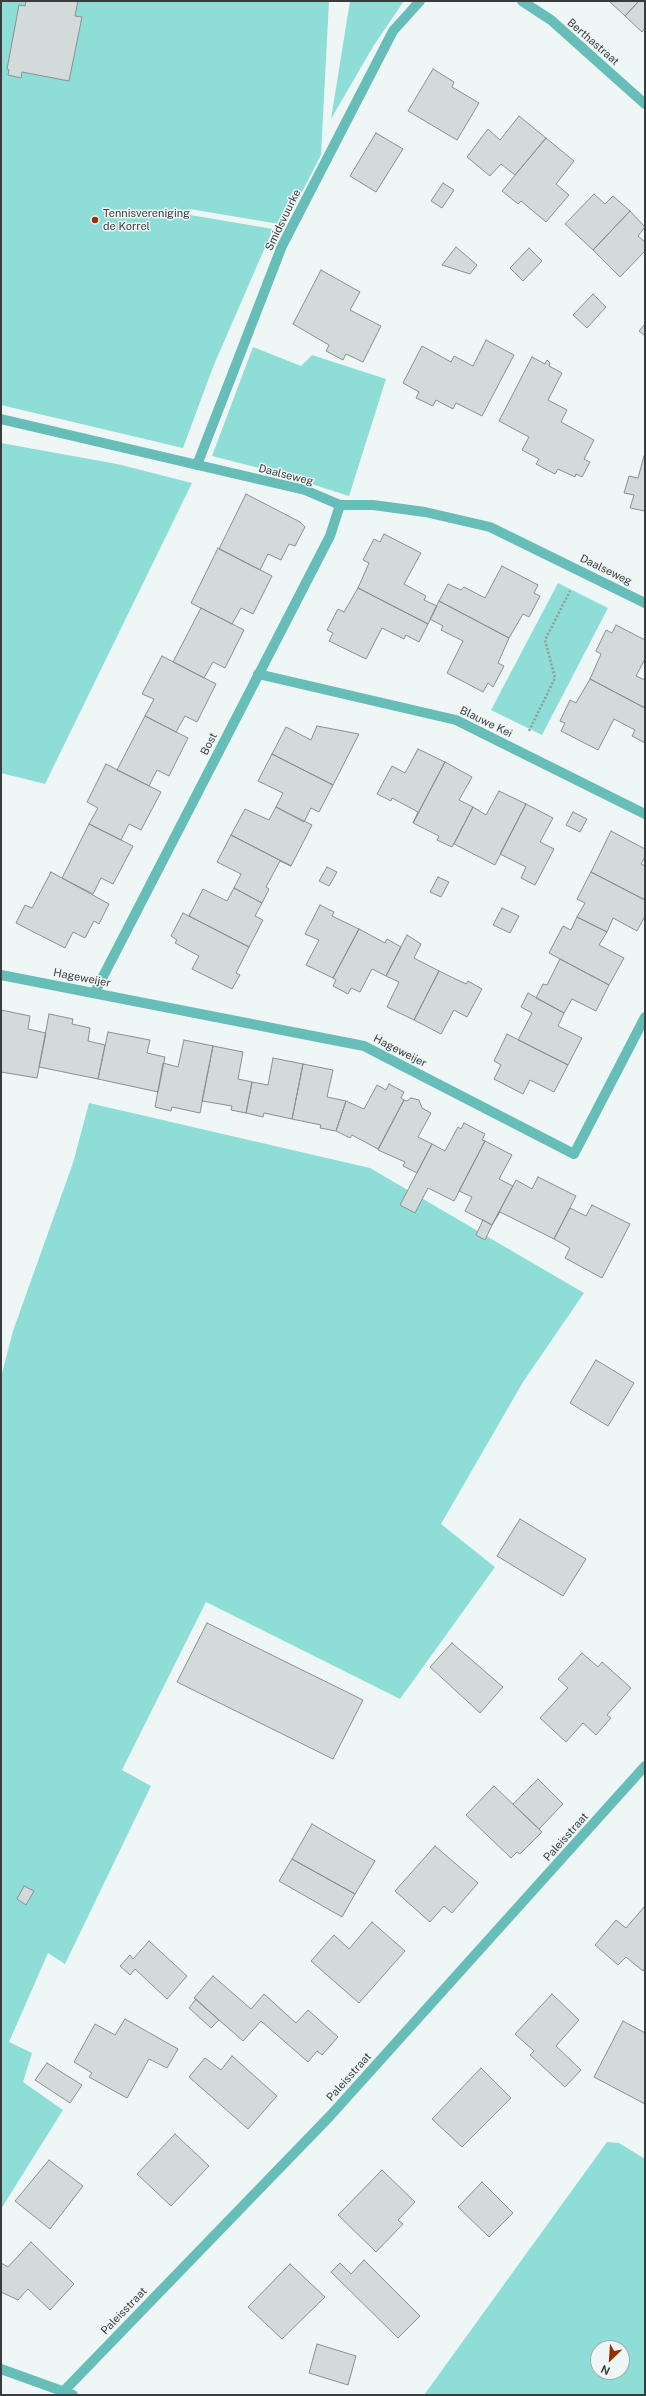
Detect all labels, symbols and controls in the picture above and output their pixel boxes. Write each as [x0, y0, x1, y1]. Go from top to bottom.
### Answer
street label: Berthastraat [564, 16, 622, 68]
street label: Smidsvuurke [262, 187, 304, 253]
place label: Tennisvereniging de Korrel [103, 207, 190, 233]
marker: Tennisvereniging de Korrel [90, 215, 100, 225]
street label: Daalseweg [257, 462, 315, 488]
street label: Daalseweg [578, 552, 634, 588]
street label: Blauwe Kei [458, 704, 514, 740]
street label: Bost [198, 731, 220, 757]
street label: Hageweijer [52, 966, 112, 990]
street label: Hageweijer [371, 1032, 429, 1070]
street label: Paleisstraat [541, 1810, 591, 1864]
street label: Paleisstraat [324, 2050, 374, 2104]
street label: Paleisstraat [98, 2285, 150, 2337]
north arrow [590, 2340, 630, 2380]
text: N [599, 2363, 612, 2377]

